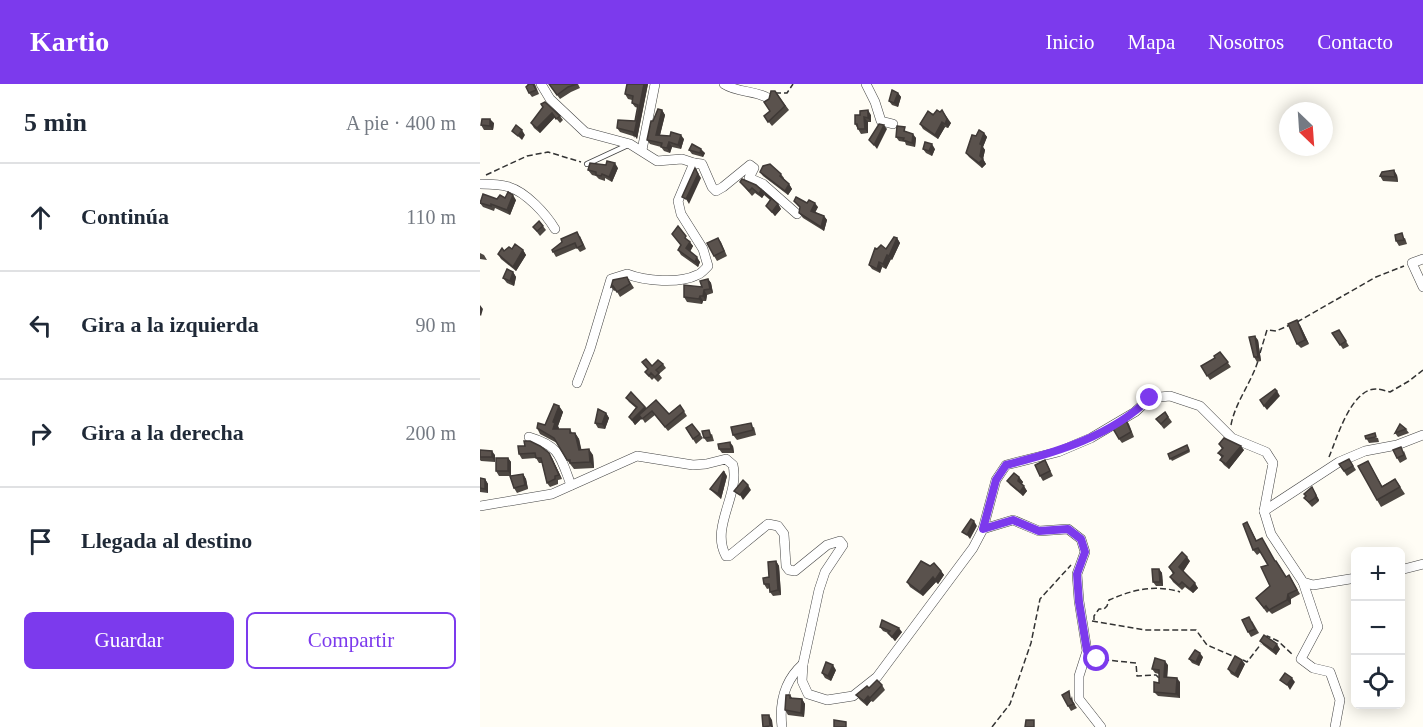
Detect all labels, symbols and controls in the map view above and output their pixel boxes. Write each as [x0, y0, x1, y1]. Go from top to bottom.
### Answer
text: Kartio [30, 26, 109, 57]
text: Inicio [1046, 30, 1095, 54]
text: Mapa [1128, 30, 1175, 54]
text: Nosotros [1208, 30, 1284, 54]
text: Contacto [1317, 30, 1393, 54]
north arrow [1279, 102, 1333, 156]
text: 5 min [24, 108, 87, 137]
text: A pie · 400 m [346, 112, 456, 134]
icon: ahead [24, 201, 57, 234]
text: Continúa [81, 204, 169, 229]
text: 110 m [406, 206, 456, 228]
icon: left [24, 309, 57, 342]
text: Gira a la izquierda [81, 312, 259, 337]
text: 90 m [415, 314, 456, 336]
route end [1136, 384, 1162, 410]
icon: right [24, 417, 57, 450]
text: Gira a la derecha [81, 420, 244, 445]
text: 200 m [405, 422, 456, 444]
icon: arrive [24, 525, 57, 558]
text: Llegada al destino [81, 528, 252, 553]
map controls [1351, 547, 1405, 709]
button: + [1351, 547, 1405, 601]
button: − [1351, 601, 1405, 655]
button: Guardar [24, 612, 234, 669]
button: Compartir [246, 612, 456, 669]
route start [1083, 645, 1109, 671]
button: locate [1351, 655, 1405, 709]

